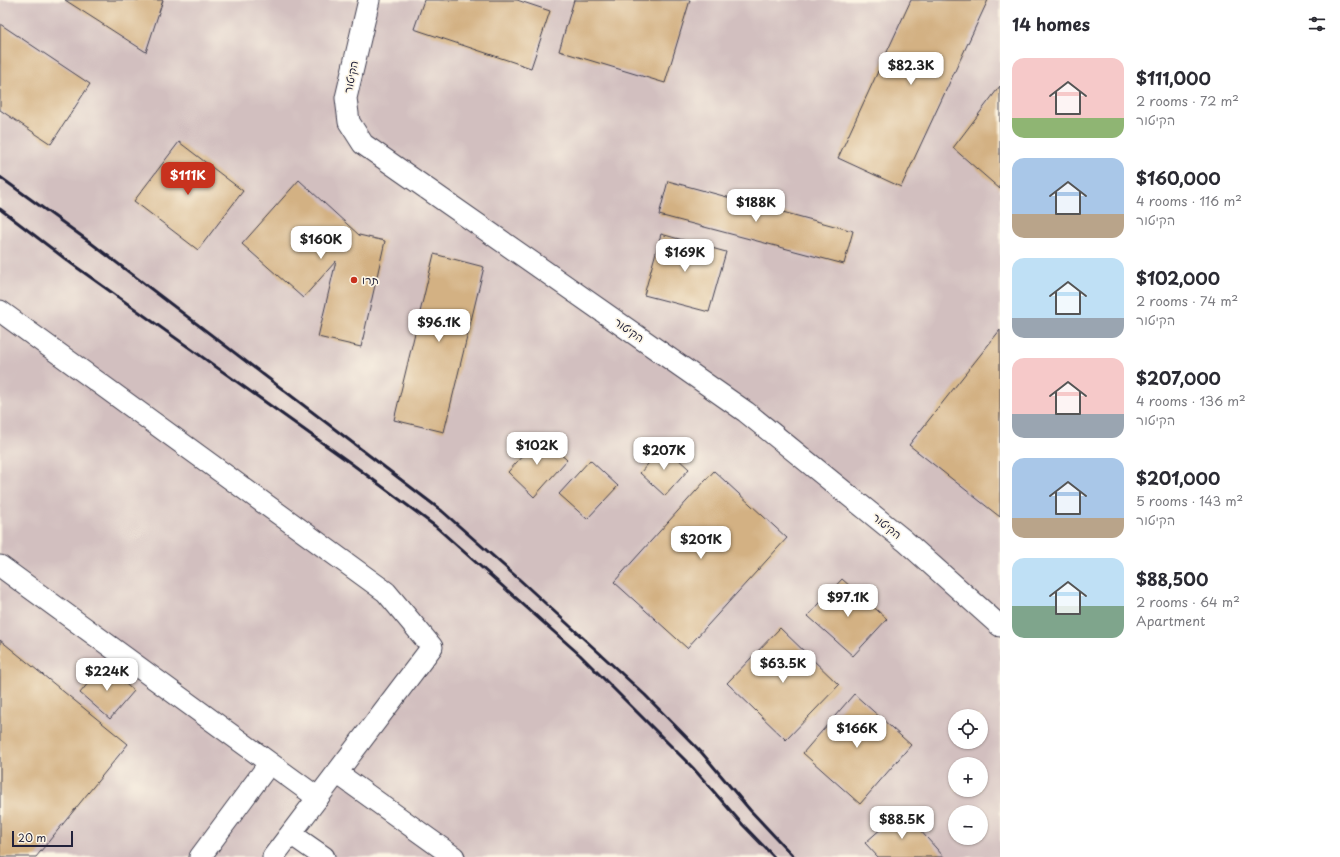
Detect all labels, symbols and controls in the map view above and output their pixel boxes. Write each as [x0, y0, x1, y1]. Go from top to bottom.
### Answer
text: 14 homes [1012, 11, 1090, 37]
icon: filters [1306, 13, 1328, 35]
pin: $82.3K [878, 52, 944, 86]
text: $82.3K [888, 55, 934, 74]
street label: הקיטור [339, 59, 362, 95]
text: $111,000 [1136, 65, 1211, 91]
icon: home [1044, 74, 1092, 122]
text: 2 rooms · 72 m² [1136, 91, 1239, 110]
text: הקיטור [1136, 110, 1175, 129]
pin: $111K [160, 162, 216, 196]
text: $111K [170, 165, 206, 184]
text: $160,000 [1136, 165, 1221, 191]
icon: home [1044, 174, 1092, 222]
pin: $188K [728, 189, 784, 223]
text: 4 rooms · 116 m² [1136, 191, 1242, 210]
text: $188K [736, 192, 776, 211]
text: הקיטור [1136, 210, 1175, 229]
pin: $160K [293, 226, 349, 260]
text: $160K [300, 229, 342, 248]
pin: $169K [657, 239, 713, 273]
text: $169K [665, 242, 705, 261]
text: $102,000 [1136, 265, 1220, 291]
place label: תרו [362, 271, 379, 288]
icon: home [1044, 274, 1092, 322]
marker: תרו [349, 275, 359, 285]
text: 2 rooms · 74 m² [1136, 291, 1238, 310]
pin: $96.1K [406, 309, 472, 343]
text: הקיטור [1136, 310, 1175, 329]
text: $96.1K [417, 312, 461, 331]
street label: הקיטור [611, 313, 648, 346]
text: $207,000 [1136, 365, 1221, 391]
icon: home [1044, 374, 1092, 422]
text: 4 rooms · 136 m² [1136, 391, 1246, 410]
text: הקיטור [1136, 410, 1175, 429]
pin: $102K [509, 432, 565, 466]
text: $102K [516, 435, 558, 454]
pin: $207K [636, 437, 692, 471]
text: $207K [642, 440, 686, 459]
text: $201,000 [1136, 465, 1220, 491]
icon: home [1044, 474, 1092, 522]
text: 5 rooms · 143 m² [1136, 491, 1243, 510]
street label: הקיטור [869, 509, 906, 543]
text: הקיטור [1136, 510, 1175, 529]
pin: $201K [673, 526, 729, 560]
text: $201K [680, 529, 722, 548]
text: $88,500 [1136, 566, 1208, 592]
icon: home [1044, 574, 1092, 622]
pin: $97.1K [815, 584, 881, 618]
text: $97.1K [827, 587, 869, 606]
text: 2 rooms · 64 m² [1136, 592, 1240, 611]
text: Apartment [1136, 611, 1205, 630]
pin: $63.5K [750, 650, 816, 684]
text: $63.5K [760, 653, 806, 672]
pin: $224K [79, 658, 135, 692]
text: $224K [85, 661, 129, 680]
map controls [948, 709, 988, 845]
button: locate [948, 709, 988, 749]
pin: $166K [829, 715, 885, 749]
text: $166K [836, 718, 878, 737]
button: + [948, 757, 988, 797]
button: − [948, 805, 988, 845]
pin: $88.5K [869, 806, 935, 840]
text: $88.5K [879, 809, 925, 828]
scale bar [12, 829, 73, 848]
text: 20 m [18, 829, 46, 846]

